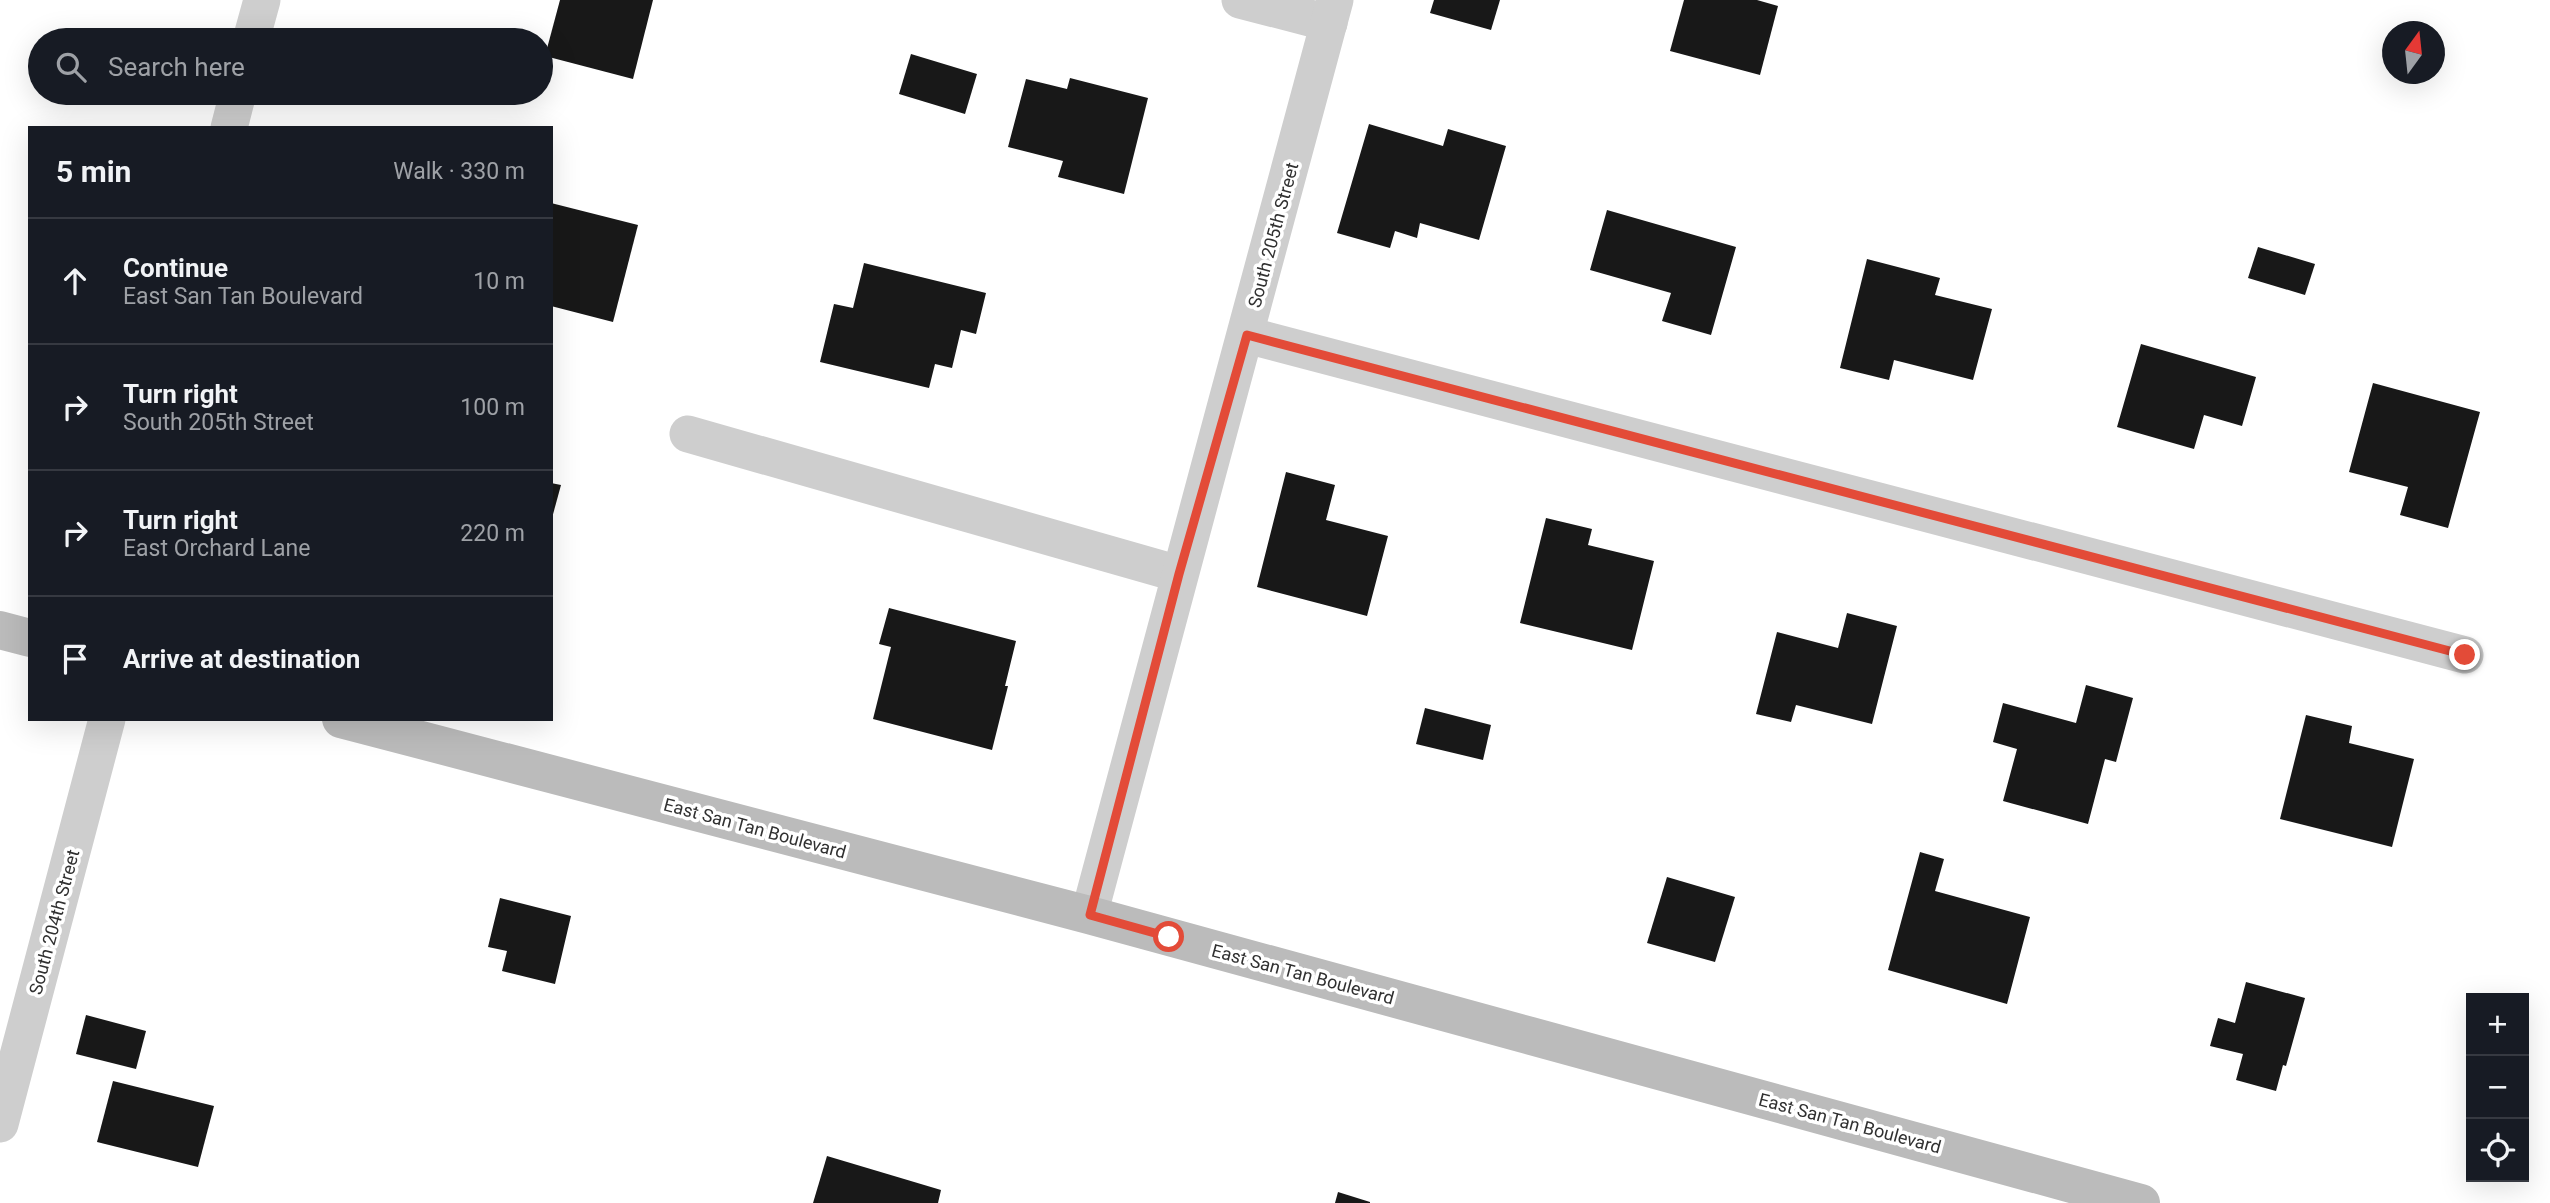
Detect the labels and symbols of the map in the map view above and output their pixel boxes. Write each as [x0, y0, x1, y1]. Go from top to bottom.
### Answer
north arrow [2382, 21, 2445, 84]
street label: South 205th Street [1244, 160, 1302, 310]
route end [2449, 639, 2480, 670]
street label: East San Tan Boulevard [662, 794, 848, 862]
street label: South 204th Street [25, 847, 83, 997]
route start [1153, 921, 1184, 952]
street label: East San Tan Boulevard [1210, 940, 1396, 1008]
street label: East San Tan Boulevard [1757, 1089, 1943, 1157]

